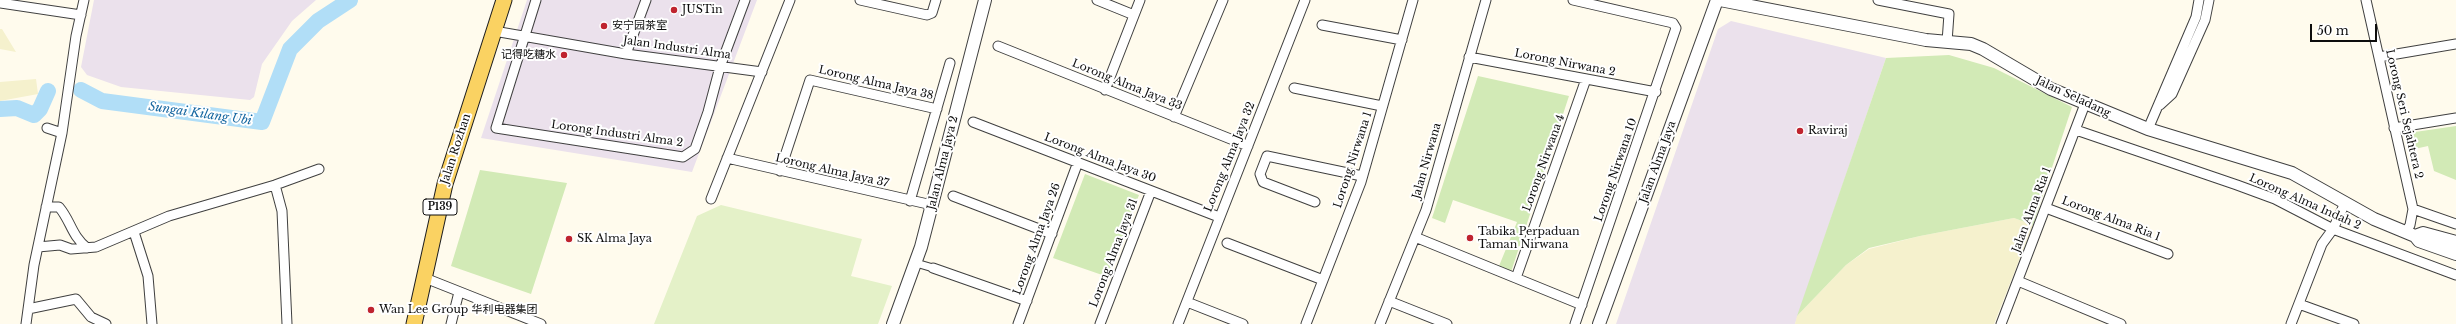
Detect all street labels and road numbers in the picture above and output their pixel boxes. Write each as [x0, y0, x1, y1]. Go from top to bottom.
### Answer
street label: Jalan Industri Alma [622, 34, 732, 62]
street label: Lorong Nirwana 2 [1513, 47, 1617, 79]
street label: Lorong Seri Sejahtera 2 [2383, 48, 2425, 180]
street label: Lorong Alma Jaya 33 [1070, 57, 1184, 113]
street label: Lorong Alma Jaya 38 [817, 63, 935, 103]
street label: Jalan Seladang [2033, 74, 2113, 120]
street label: Lorong Alma Jaya 32 [1202, 100, 1258, 214]
street label: Lorong Nirwana 1 [1331, 110, 1375, 210]
street label: Jalan Rozhan [438, 112, 474, 186]
street label: Lorong Nirwana 4 [1520, 113, 1568, 213]
street label: Jalan Alma Jaya 2 [925, 115, 961, 211]
street label: Lorong Nirwana 10 [1592, 117, 1640, 223]
street label: Lorong Industri Alma 2 [550, 118, 684, 150]
street label: Jalan Alma Jaya [1637, 119, 1679, 205]
street label: Jalan Nirwana [1410, 122, 1444, 200]
street label: Lorong Alma Jaya 30 [1042, 131, 1158, 185]
street label: Lorong Alma Jaya 37 [774, 151, 890, 191]
street label: Jalan Alma Ria 1 [2010, 166, 2054, 254]
street label: Lorong Alma Indah 2 [2247, 171, 2363, 233]
street label: Lorong Alma Jaya 26 [1011, 181, 1063, 297]
street label: Lorong Alma Ria 1 [2060, 194, 2162, 244]
street label: Lorong Alma Jaya 31 [1087, 197, 1141, 309]
road number: P139 [423, 199, 457, 215]

